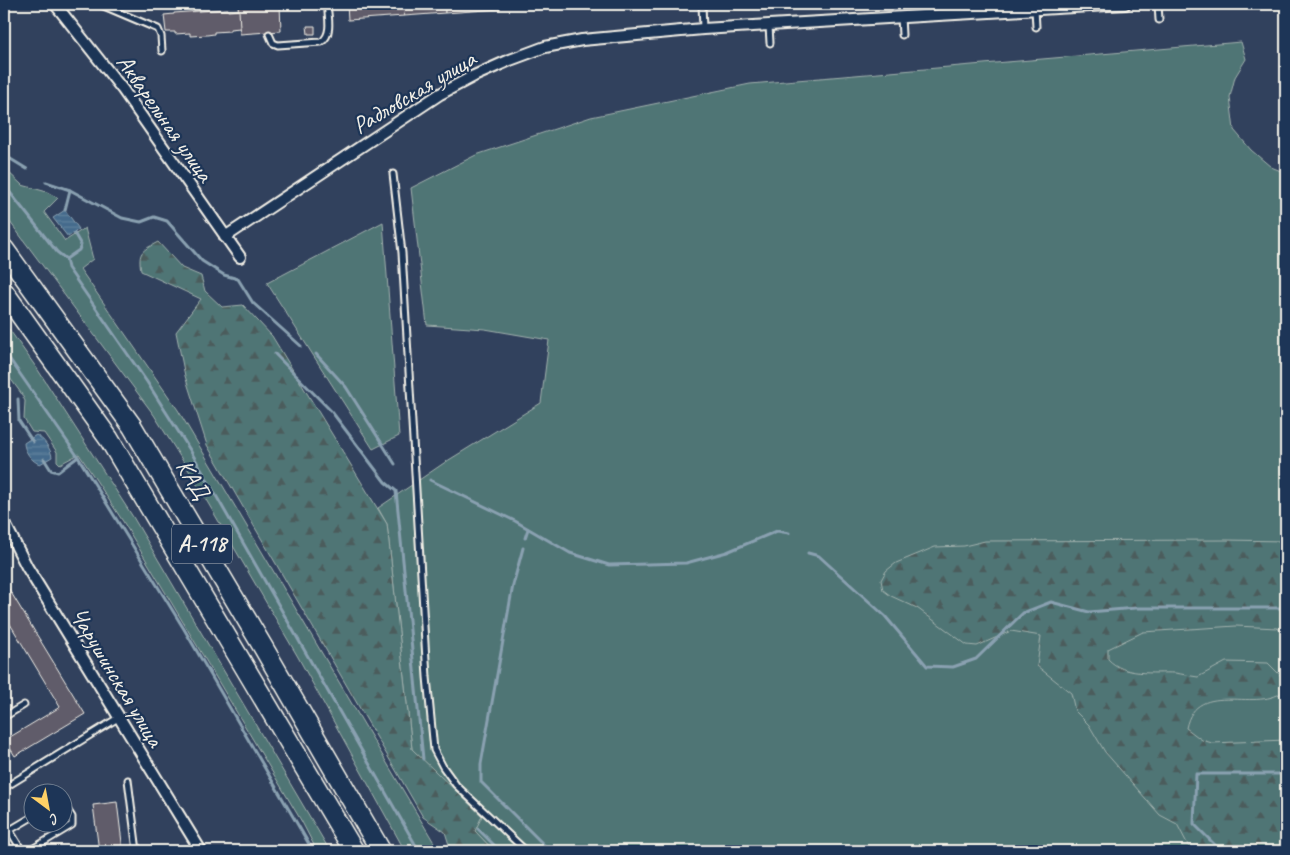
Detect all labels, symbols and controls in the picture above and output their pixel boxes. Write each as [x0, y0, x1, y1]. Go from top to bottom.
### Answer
street label: Радловская улица [347, 43, 482, 140]
street label: Акварельная улица [110, 48, 221, 189]
street label: КАД [169, 454, 217, 506]
road number: А-118 [172, 524, 232, 564]
street label: Чарушинская улица [64, 602, 171, 753]
north arrow [22, 782, 72, 832]
text: С [45, 810, 62, 829]

